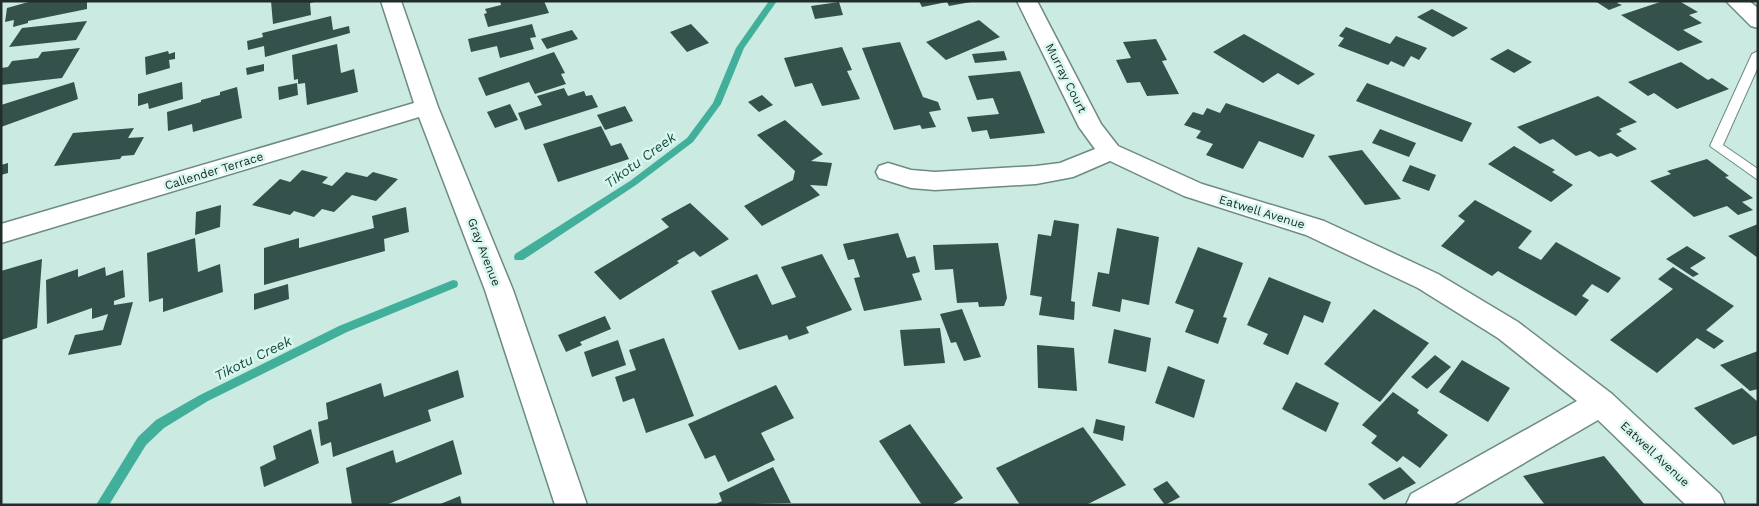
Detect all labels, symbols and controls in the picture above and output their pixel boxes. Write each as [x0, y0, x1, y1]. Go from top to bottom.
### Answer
street label: Murray Court [1043, 41, 1089, 115]
water label: Tikotu Creek [601, 129, 679, 191]
street label: Callender Terrace [163, 149, 265, 193]
street label: Eatwell Avenue [1217, 192, 1307, 232]
street label: Gray Avenue [465, 216, 503, 288]
water label: Tikotu Creek [212, 332, 295, 384]
street label: Eatwell Avenue [1618, 419, 1692, 490]

